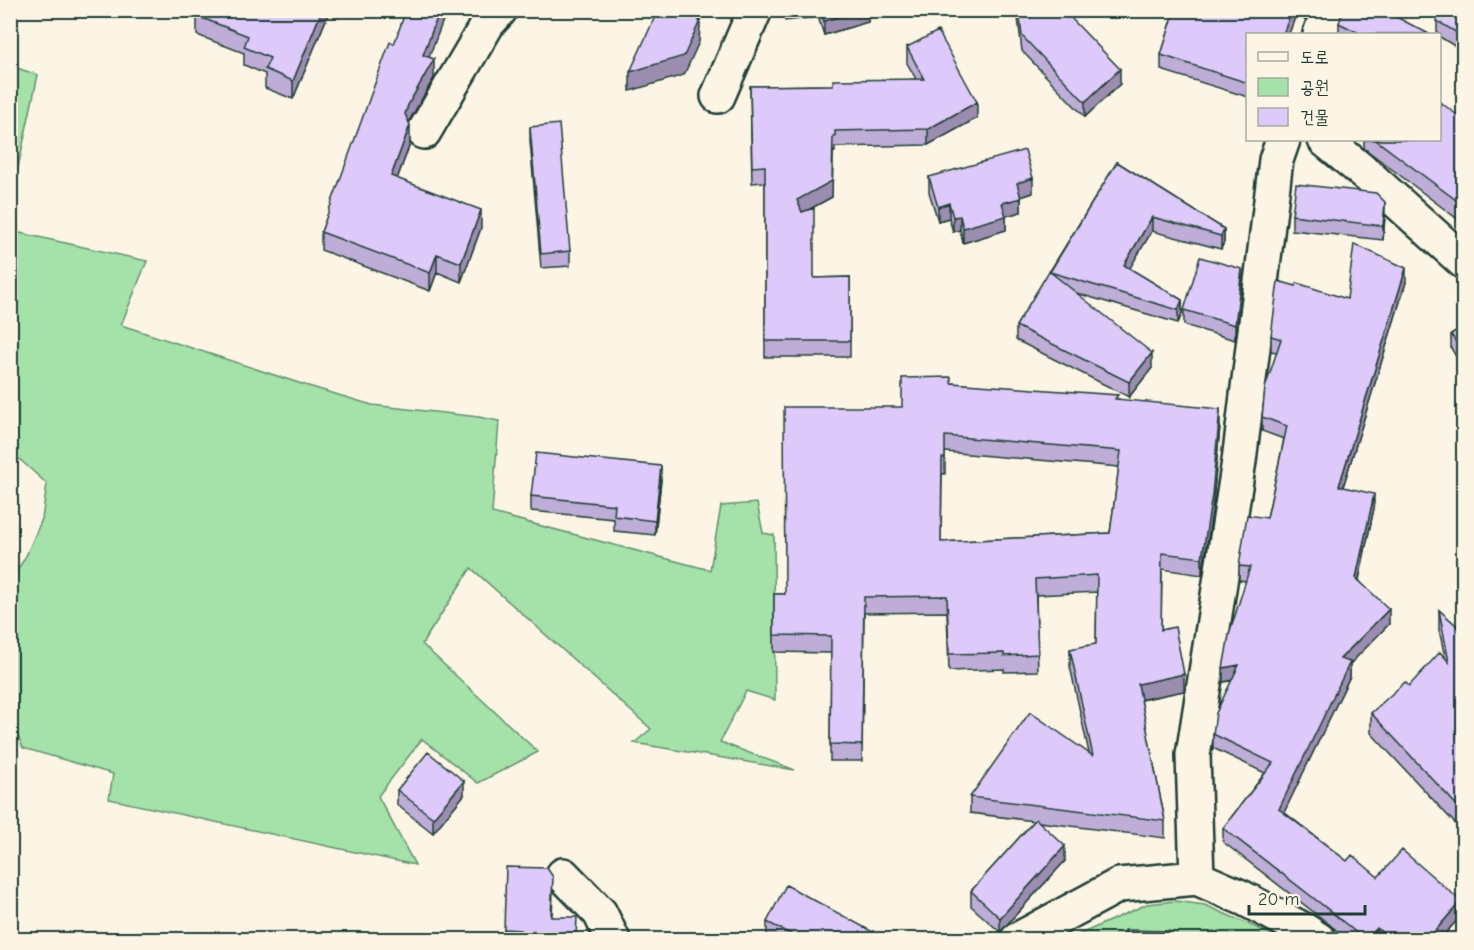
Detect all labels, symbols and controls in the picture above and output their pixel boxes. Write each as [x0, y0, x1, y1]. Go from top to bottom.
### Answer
legend [1246, 33, 1441, 141]
text: 도로 [1300, 47, 1329, 68]
text: 공원 [1300, 77, 1329, 98]
text: 건물 [1300, 107, 1329, 128]
scale bar [1249, 878, 1364, 916]
text: 20 m [1258, 889, 1299, 910]

